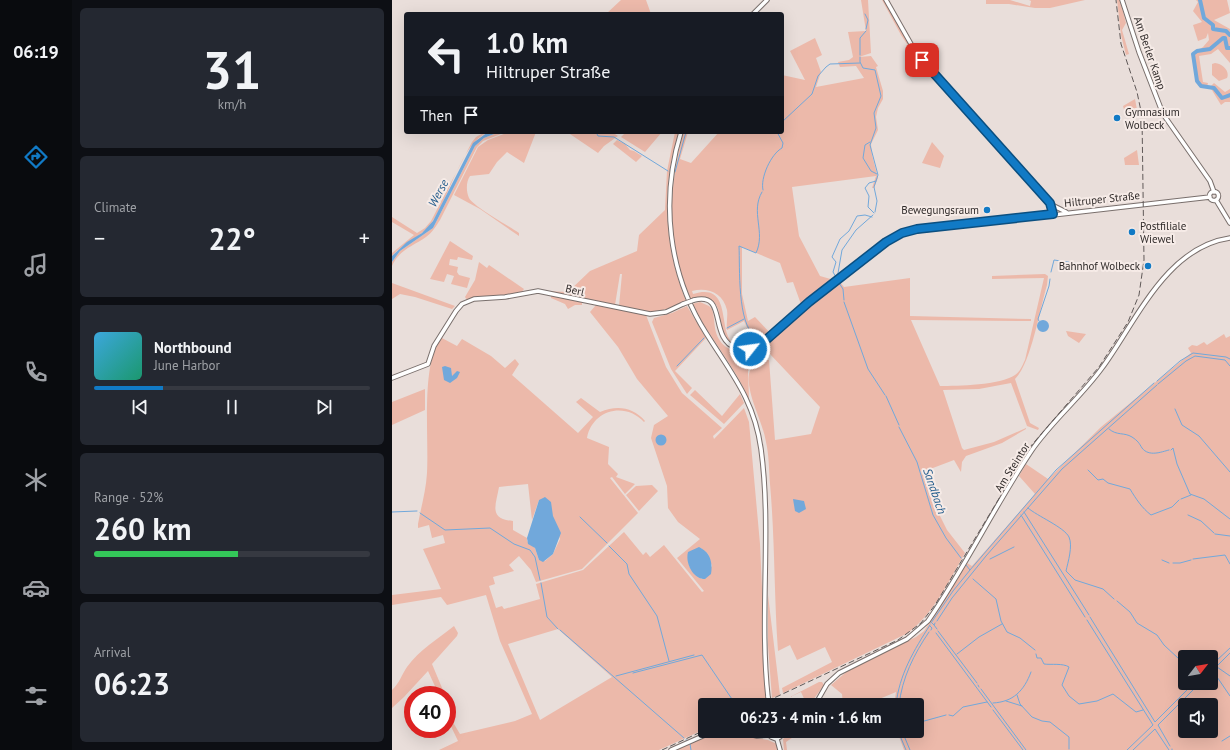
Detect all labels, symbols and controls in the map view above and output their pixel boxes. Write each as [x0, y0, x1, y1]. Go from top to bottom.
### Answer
street label: Am Berler Kamp [1131, 15, 1169, 91]
text: 1.0 km [486, 24, 568, 61]
icon: left [420, 28, 472, 80]
text: 31 [203, 36, 261, 103]
text: 06:19 [13, 40, 59, 63]
pin [905, 43, 939, 77]
icon: arrive [911, 49, 933, 71]
text: Hiltruper Straße [486, 60, 610, 83]
text: km/h [218, 96, 246, 113]
icon: arrive [460, 104, 482, 126]
place label: Gymnasium Wolbeck [1125, 105, 1180, 132]
text: Then [420, 106, 452, 125]
marker: Gymnasium Wolbeck [1112, 113, 1122, 123]
icon: directions [22, 143, 50, 171]
water label: Werse [425, 176, 452, 209]
street label: Hiltruper Straße [1063, 188, 1141, 210]
text: Climate [94, 199, 137, 216]
place label: Bewegungsraum [901, 203, 979, 217]
marker: Bewegungsraum [982, 205, 992, 215]
text: 22° [208, 219, 256, 258]
place label: Postfiliale Wiewel [1140, 219, 1187, 246]
text: − [94, 224, 105, 252]
text: + [359, 224, 370, 252]
marker: Postfiliale Wiewel [1127, 227, 1137, 237]
icon: music [22, 251, 50, 279]
place label: Bahnhof Wolbeck [1059, 259, 1141, 273]
marker: Bahnhof Wolbeck [1143, 261, 1153, 271]
street label: Berl [564, 281, 587, 299]
position arrow [729, 328, 771, 370]
text: Northbound [154, 338, 231, 357]
text: June Harbor [154, 357, 220, 374]
icon: phone [22, 358, 50, 386]
icon: previous [129, 396, 151, 418]
icon: pause [221, 396, 243, 418]
icon: next [313, 396, 335, 418]
street label: Am Steintor [991, 440, 1033, 494]
icon: climate [22, 466, 50, 494]
water label: Sandbach [920, 466, 950, 516]
text: Range · 52% [94, 489, 163, 506]
text: 260 km [94, 509, 192, 548]
icon: car [22, 574, 50, 602]
text: Arrival [94, 644, 130, 661]
north arrow [1178, 650, 1218, 690]
map controls [1178, 650, 1218, 738]
text: 06:23 [94, 664, 170, 703]
icon: filters [22, 682, 50, 710]
speed limit sign: 40 [404, 686, 456, 738]
button: sound [1178, 698, 1218, 738]
text: 06:23 · 4 min · 1.6 km [740, 708, 882, 727]

